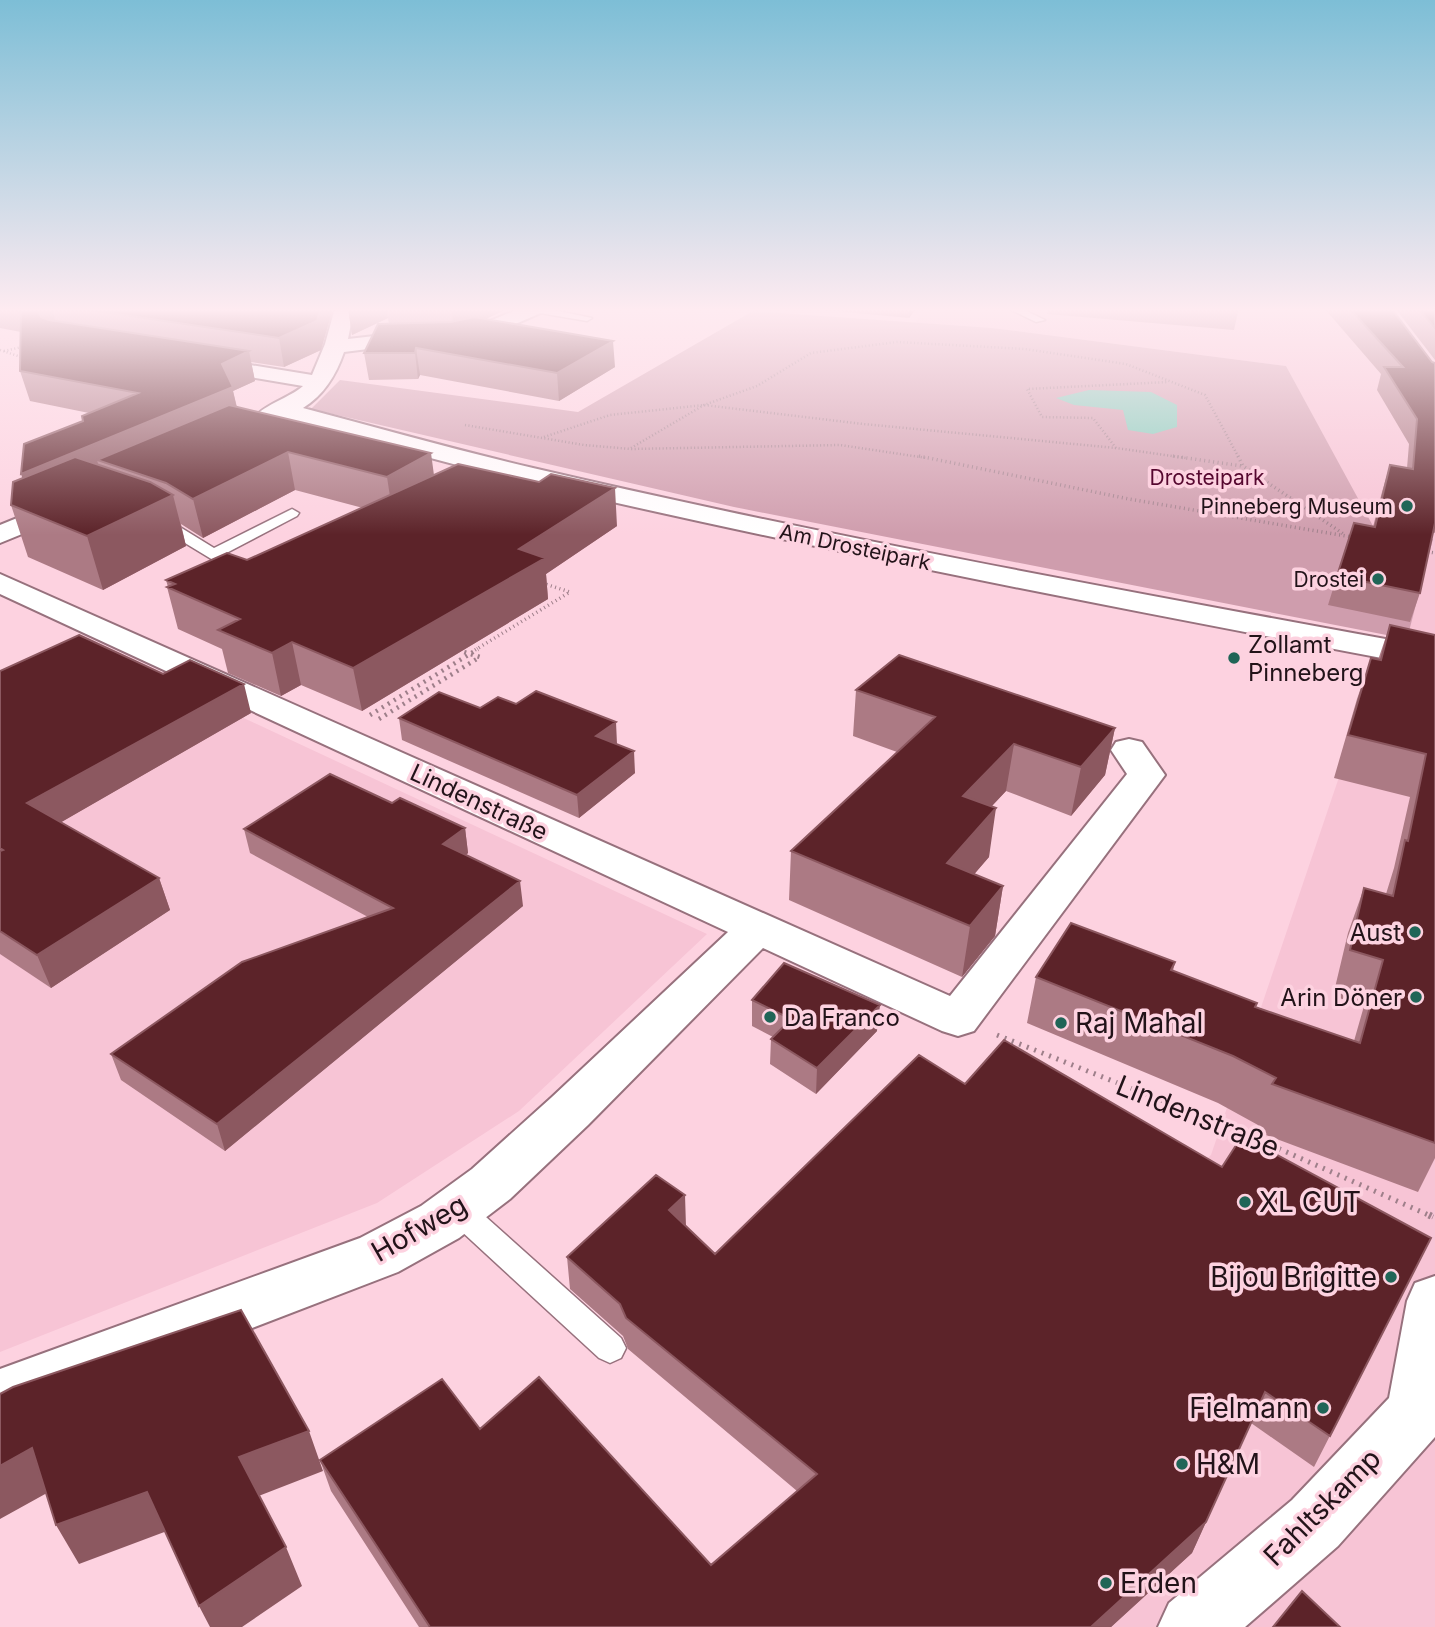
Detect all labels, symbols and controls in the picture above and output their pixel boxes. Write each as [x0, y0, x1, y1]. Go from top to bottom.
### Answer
park label: Drosteipark [1150, 465, 1265, 490]
place label: Pinneberg Museum [1200, 494, 1393, 519]
marker: Pinneberg Museum [1399, 498, 1415, 514]
street label: Am Drosteipark [777, 519, 933, 575]
place label: Drostei [1294, 567, 1364, 592]
marker: Drostei [1370, 571, 1386, 587]
place label: Zollamt Pinneberg [1248, 630, 1364, 687]
marker: Zollamt Pinneberg [1226, 650, 1242, 666]
street label: Lindenstraße [406, 758, 552, 846]
place label: Aust [1350, 918, 1401, 947]
marker: Aust [1407, 924, 1423, 940]
place label: Arin Döner [1280, 983, 1402, 1012]
marker: Arin Döner [1408, 989, 1424, 1005]
place label: Da Franco [784, 1003, 900, 1032]
place label: Raj Mahal [1075, 1006, 1203, 1040]
marker: Da Franco [762, 1009, 778, 1025]
marker: Raj Mahal [1053, 1015, 1069, 1031]
street label: Lindenstraße [1111, 1068, 1285, 1164]
place label: XL CUT [1259, 1185, 1361, 1219]
street label: Hofweg [365, 1187, 473, 1269]
marker: XL CUT [1237, 1194, 1253, 1210]
place label: Bijou Brigitte [1210, 1260, 1377, 1294]
marker: Bijou Brigitte [1383, 1269, 1399, 1285]
place label: Fielmann [1189, 1391, 1309, 1425]
marker: Fielmann [1315, 1400, 1331, 1416]
street label: Fahltskamp [1256, 1441, 1388, 1573]
place label: H&M [1196, 1447, 1260, 1481]
marker: H&M [1174, 1456, 1190, 1472]
place label: Erden [1120, 1566, 1197, 1600]
marker: Erden [1098, 1575, 1114, 1591]

